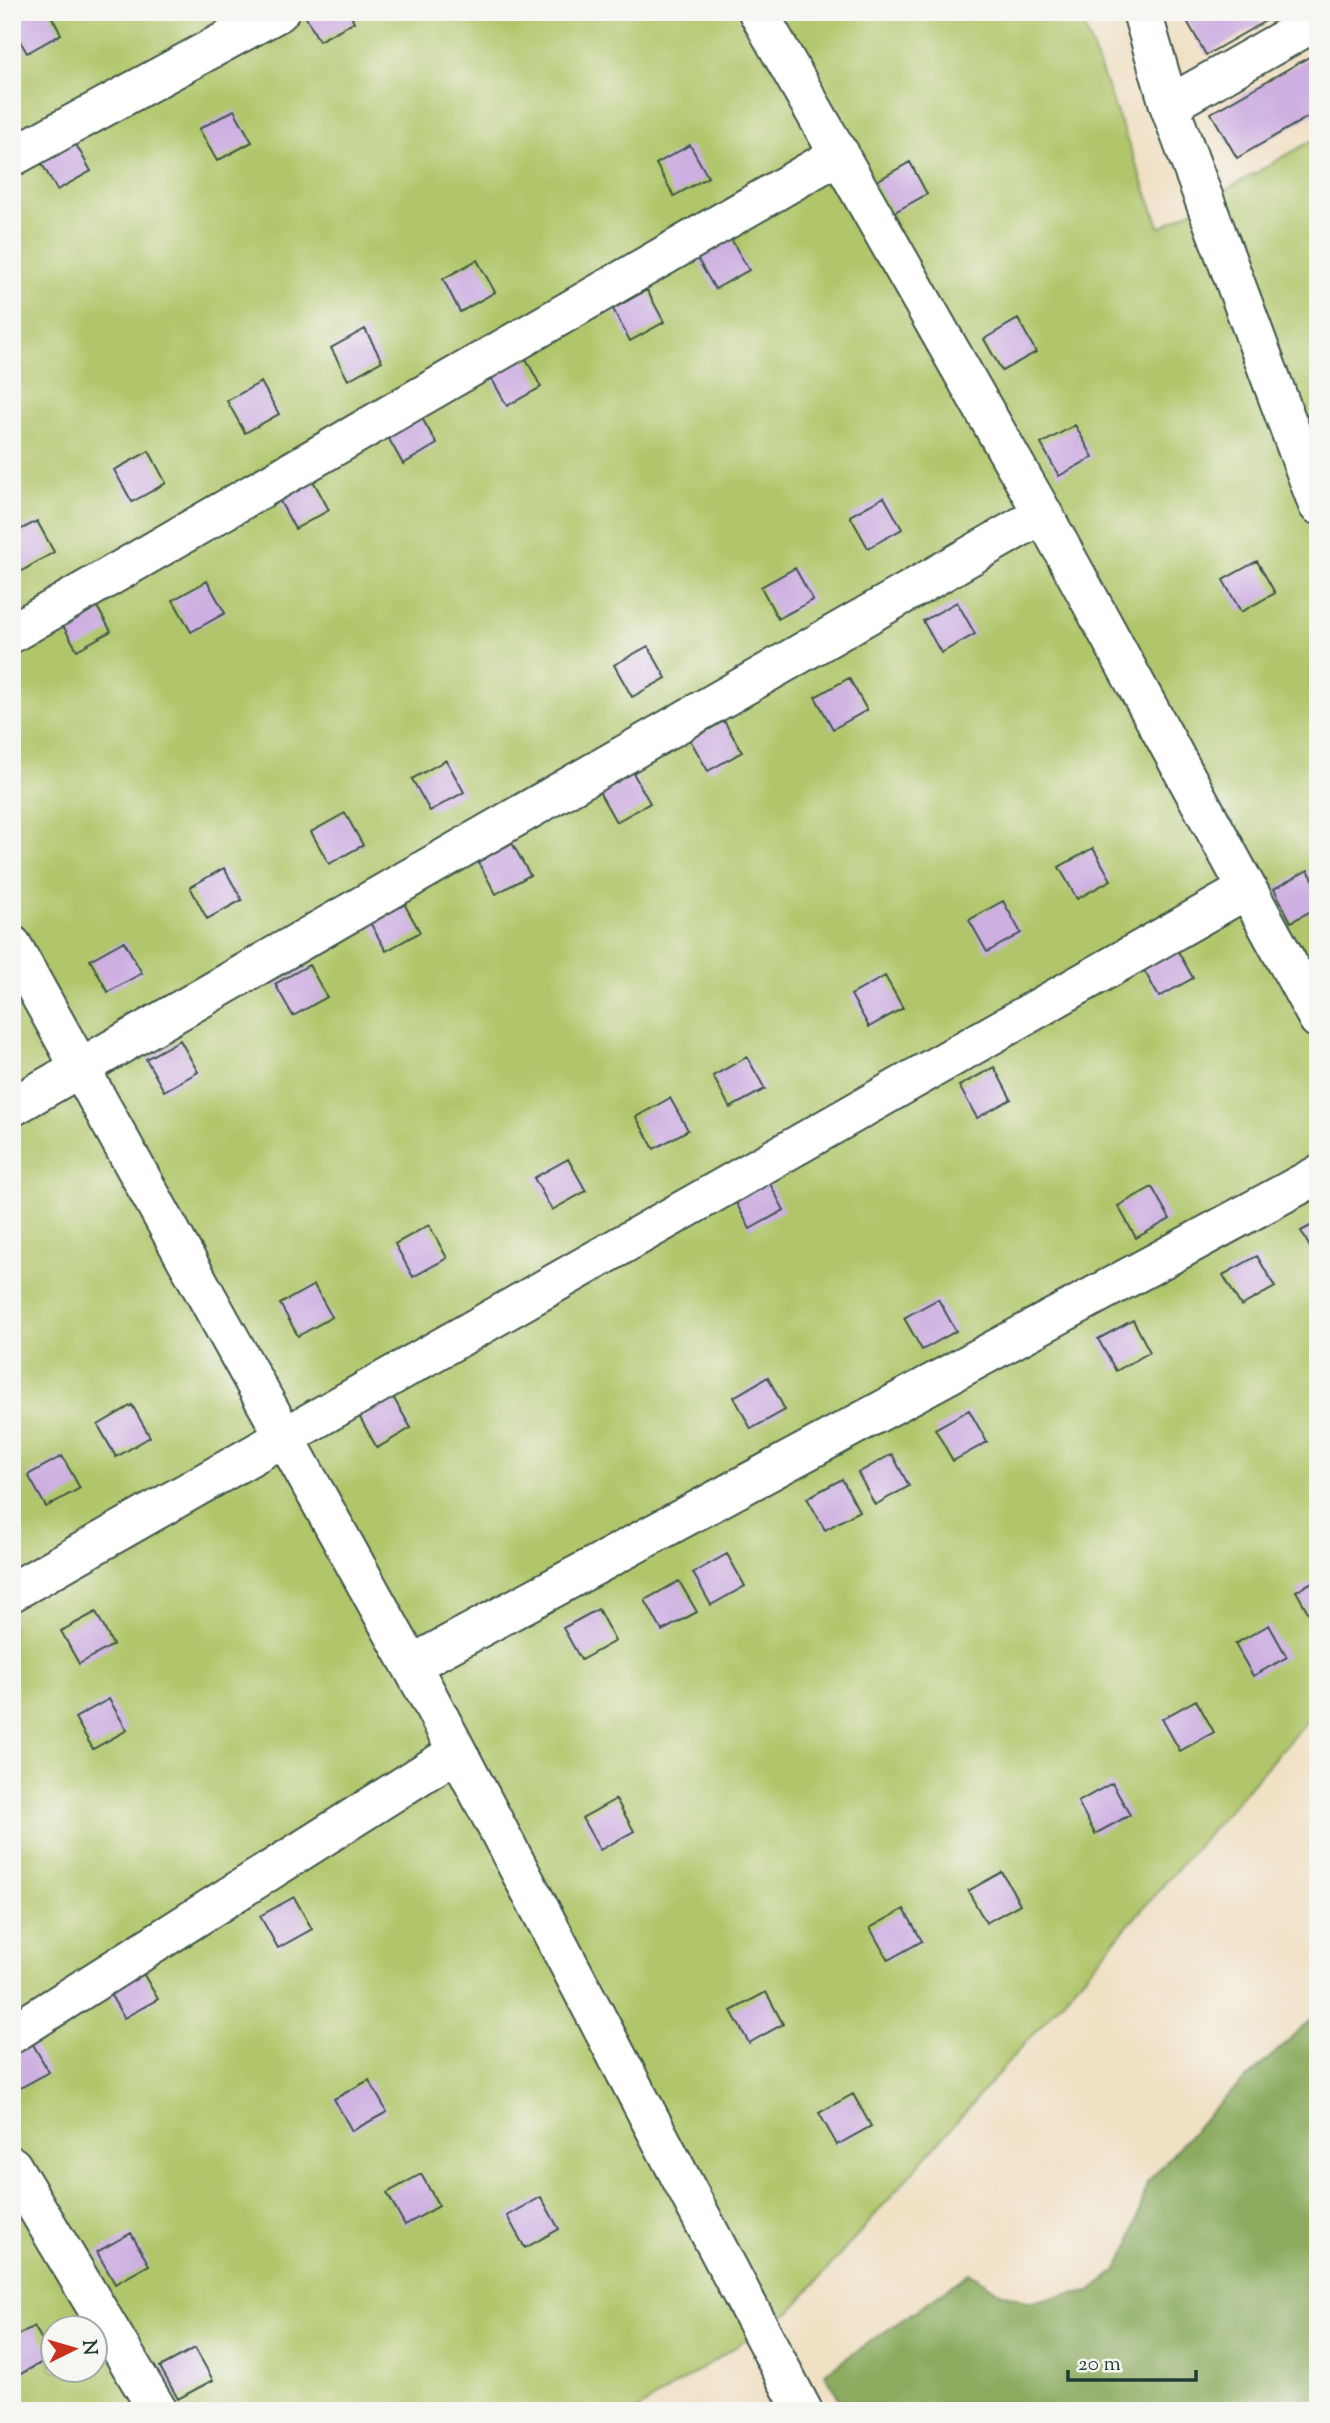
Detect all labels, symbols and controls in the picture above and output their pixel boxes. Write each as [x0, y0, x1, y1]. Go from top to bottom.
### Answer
north arrow [38, 2314, 108, 2384]
text: N [74, 2339, 103, 2356]
scale bar [1068, 2339, 1195, 2383]
text: 20 m [1078, 2350, 1121, 2380]

